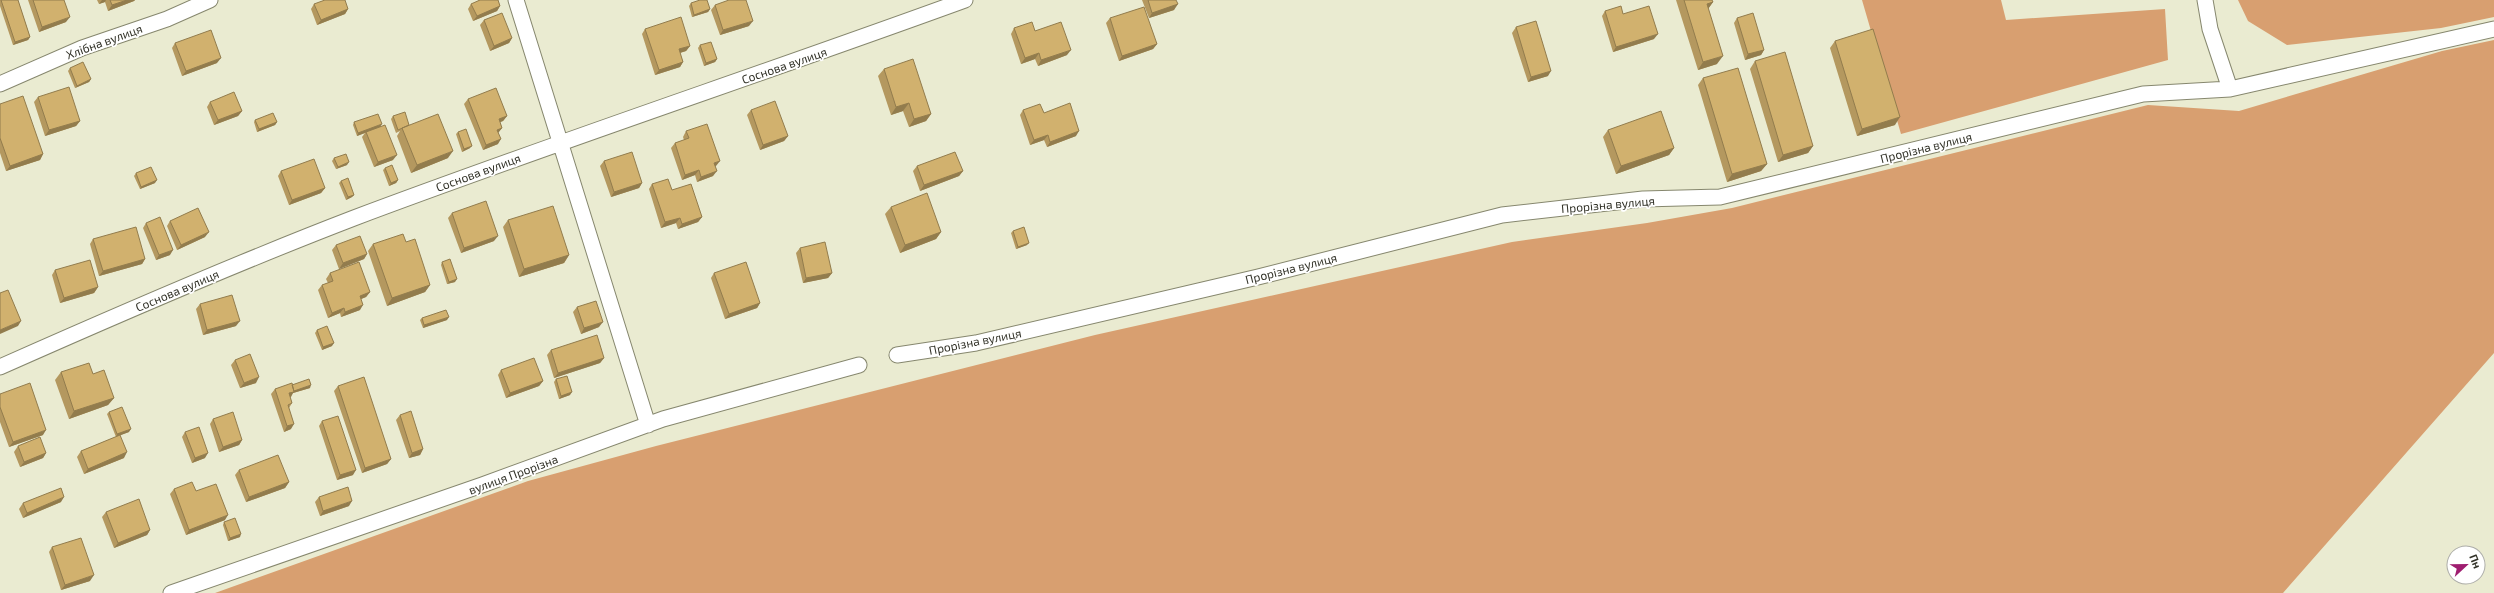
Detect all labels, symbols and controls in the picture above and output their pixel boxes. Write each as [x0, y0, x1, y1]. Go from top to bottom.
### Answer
street label: Хлібна вулиця [64, 21, 144, 62]
street label: Соснова вулиця [740, 44, 829, 87]
street label: Прорізна вулиця [1879, 129, 1974, 166]
street label: Соснова вулиця [434, 150, 523, 195]
street label: Прорізна вулиця [1561, 193, 1656, 216]
street label: Прорізна вулиця [1244, 250, 1339, 287]
street label: Соснова вулиця [133, 266, 221, 315]
street label: Прорізна вулиця [927, 325, 1023, 358]
street label: вулиця Прорізна [466, 451, 560, 498]
north arrow [2446, 545, 2486, 585]
text: Пн [2467, 552, 2484, 570]

